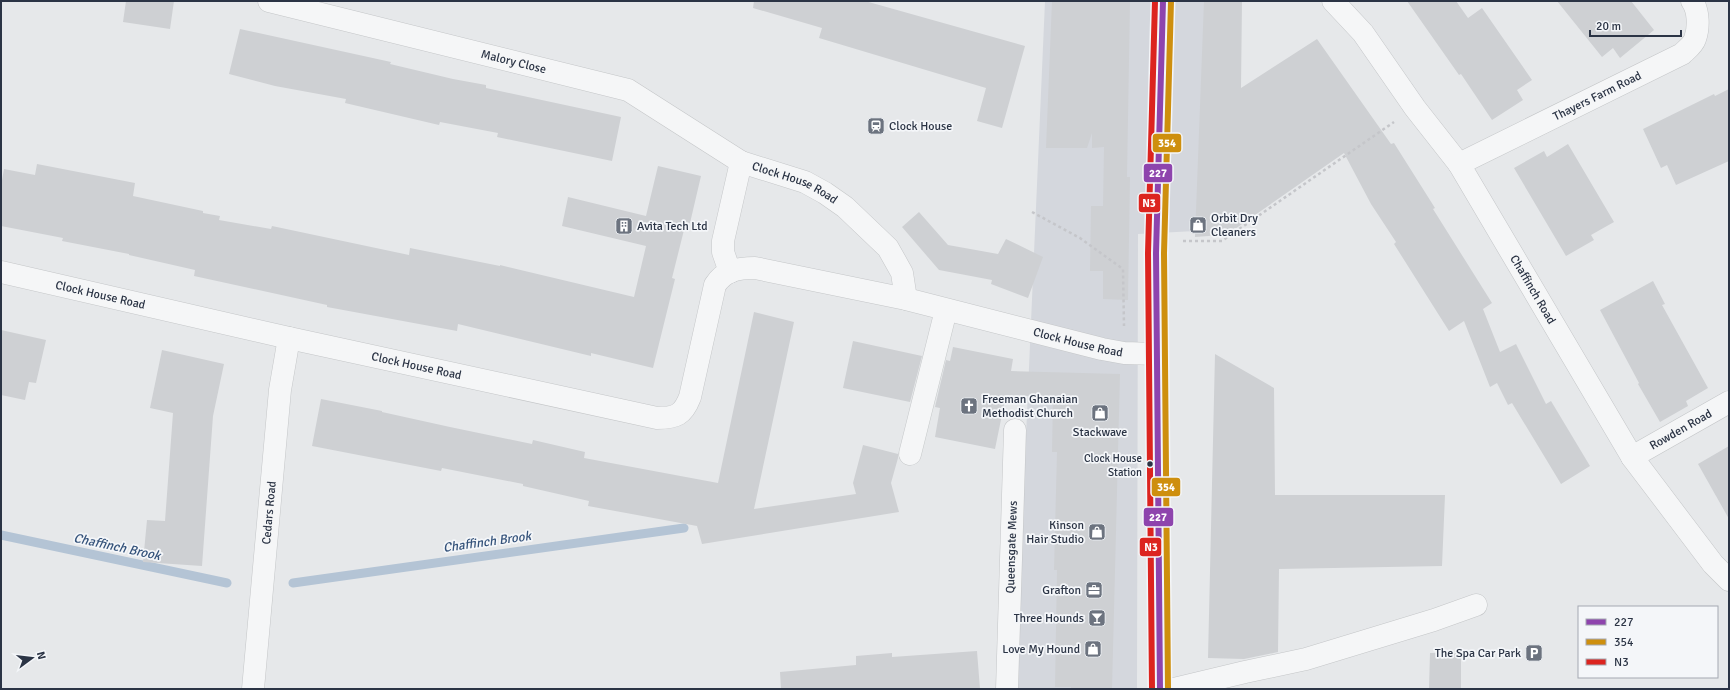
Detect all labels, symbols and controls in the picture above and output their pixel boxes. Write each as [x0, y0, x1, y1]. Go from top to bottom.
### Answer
scale bar [1590, 12, 1681, 38]
text: 20 m [1596, 19, 1621, 34]
street label: Malory Close [479, 46, 548, 77]
street label: Thayers Farm Road [1551, 68, 1644, 124]
station icon: Clock House [866, 116, 886, 136]
place label: Clock House [889, 119, 952, 134]
line badge: 354 [1152, 133, 1182, 153]
text: 354 [1158, 137, 1176, 150]
street label: Clock House Road [750, 158, 841, 207]
line badge: 227 [1143, 163, 1173, 183]
text: 227 [1149, 167, 1167, 180]
line badge: N3 [1138, 193, 1161, 213]
text: N3 [1142, 197, 1156, 210]
place label: Orbit Dry Cleaners [1211, 211, 1258, 240]
shop icon: Orbit Dry Cleaners [1188, 215, 1208, 235]
building icon: Avita Tech Ltd [614, 216, 634, 236]
place label: Avita Tech Ltd [637, 219, 708, 234]
street label: Chaffinch Road [1507, 252, 1559, 327]
street label: Clock House Road [54, 277, 147, 312]
street label: Clock House Road [1032, 324, 1124, 360]
street label: Clock House Road [370, 349, 463, 383]
place label: Freeman Ghanaian Methodist Church [982, 392, 1078, 421]
church icon: Freeman Ghanaian Methodist Church [959, 396, 979, 416]
shop icon: Stackwave [1090, 403, 1110, 423]
street label: Rowden Road [1647, 406, 1714, 453]
place label: Stackwave [1073, 425, 1127, 440]
place label: Clock House Station [1084, 452, 1142, 479]
marker: Clock House Station [1145, 459, 1155, 469]
line badge: 354 [1151, 477, 1181, 497]
street label: Cedars Road [259, 480, 279, 545]
text: 354 [1157, 481, 1175, 494]
street label: Queensgate Mews [1002, 500, 1020, 594]
line badge: 227 [1143, 507, 1174, 527]
text: 227 [1149, 511, 1167, 524]
place label: Kinson Hair Studio [1026, 518, 1084, 547]
shop icon: Kinson Hair Studio [1087, 522, 1107, 542]
water label: Chaffinch Brook [442, 528, 533, 556]
water label: Chaffinch Brook [72, 530, 163, 564]
line badge: N3 [1139, 537, 1162, 557]
text: N3 [1144, 541, 1158, 554]
office icon: Grafton [1084, 580, 1104, 600]
place label: Grafton [1042, 583, 1081, 598]
legend [1578, 606, 1718, 678]
bar icon: Three Hounds [1087, 608, 1107, 628]
place label: Three Hounds [1014, 611, 1084, 626]
text: 227 [1614, 615, 1633, 630]
text: 354 [1614, 635, 1634, 650]
north arrow [12, 638, 52, 678]
shop icon: Love My Hound [1083, 639, 1103, 659]
place label: Love My Hound [1002, 642, 1080, 657]
parking icon: The Spa Car Park [1524, 643, 1544, 663]
place label: The Spa Car Park [1435, 646, 1521, 661]
text: N [34, 650, 48, 661]
text: N3 [1614, 655, 1629, 670]

